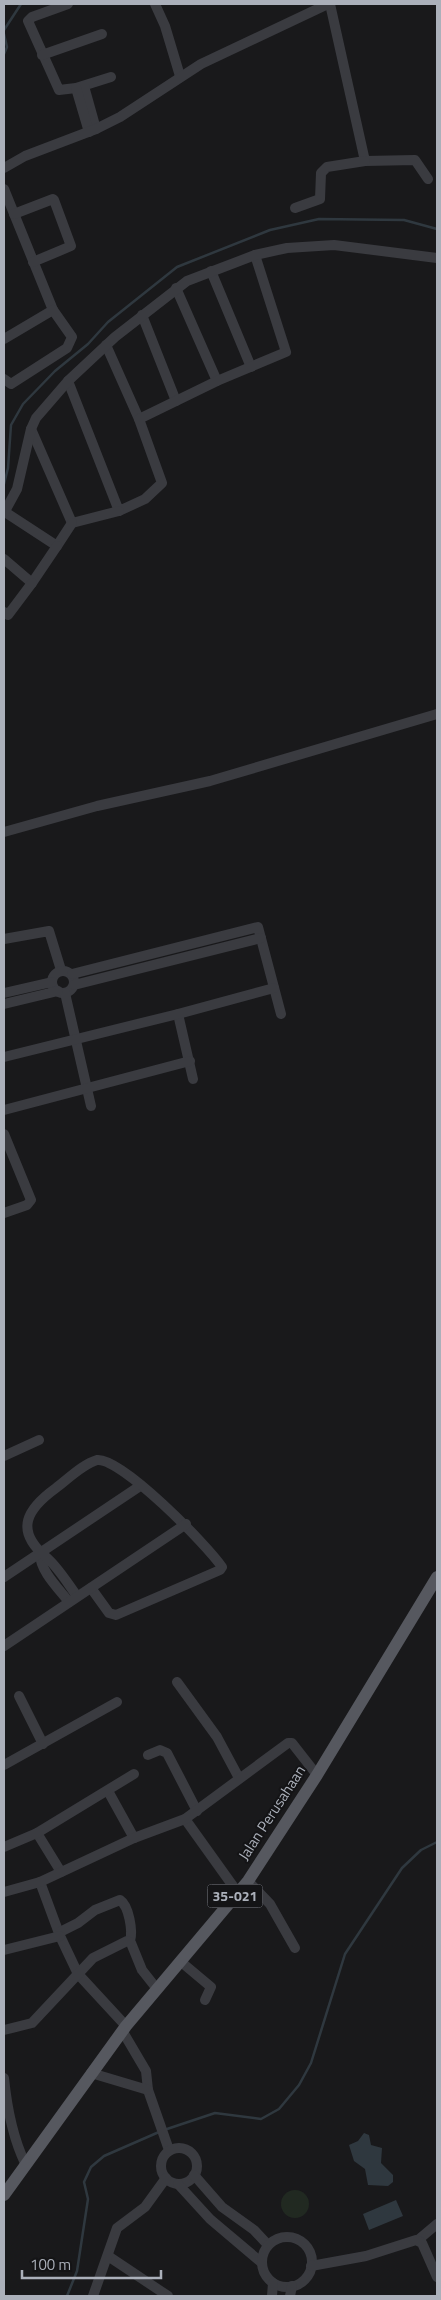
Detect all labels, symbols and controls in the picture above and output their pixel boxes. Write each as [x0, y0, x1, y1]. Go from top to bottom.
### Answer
street label: Jalan Perusahaan [232, 1761, 311, 1865]
road number: 35-021 [208, 1884, 262, 1908]
scale bar [22, 2248, 161, 2280]
text: 100 m [30, 2253, 71, 2276]

